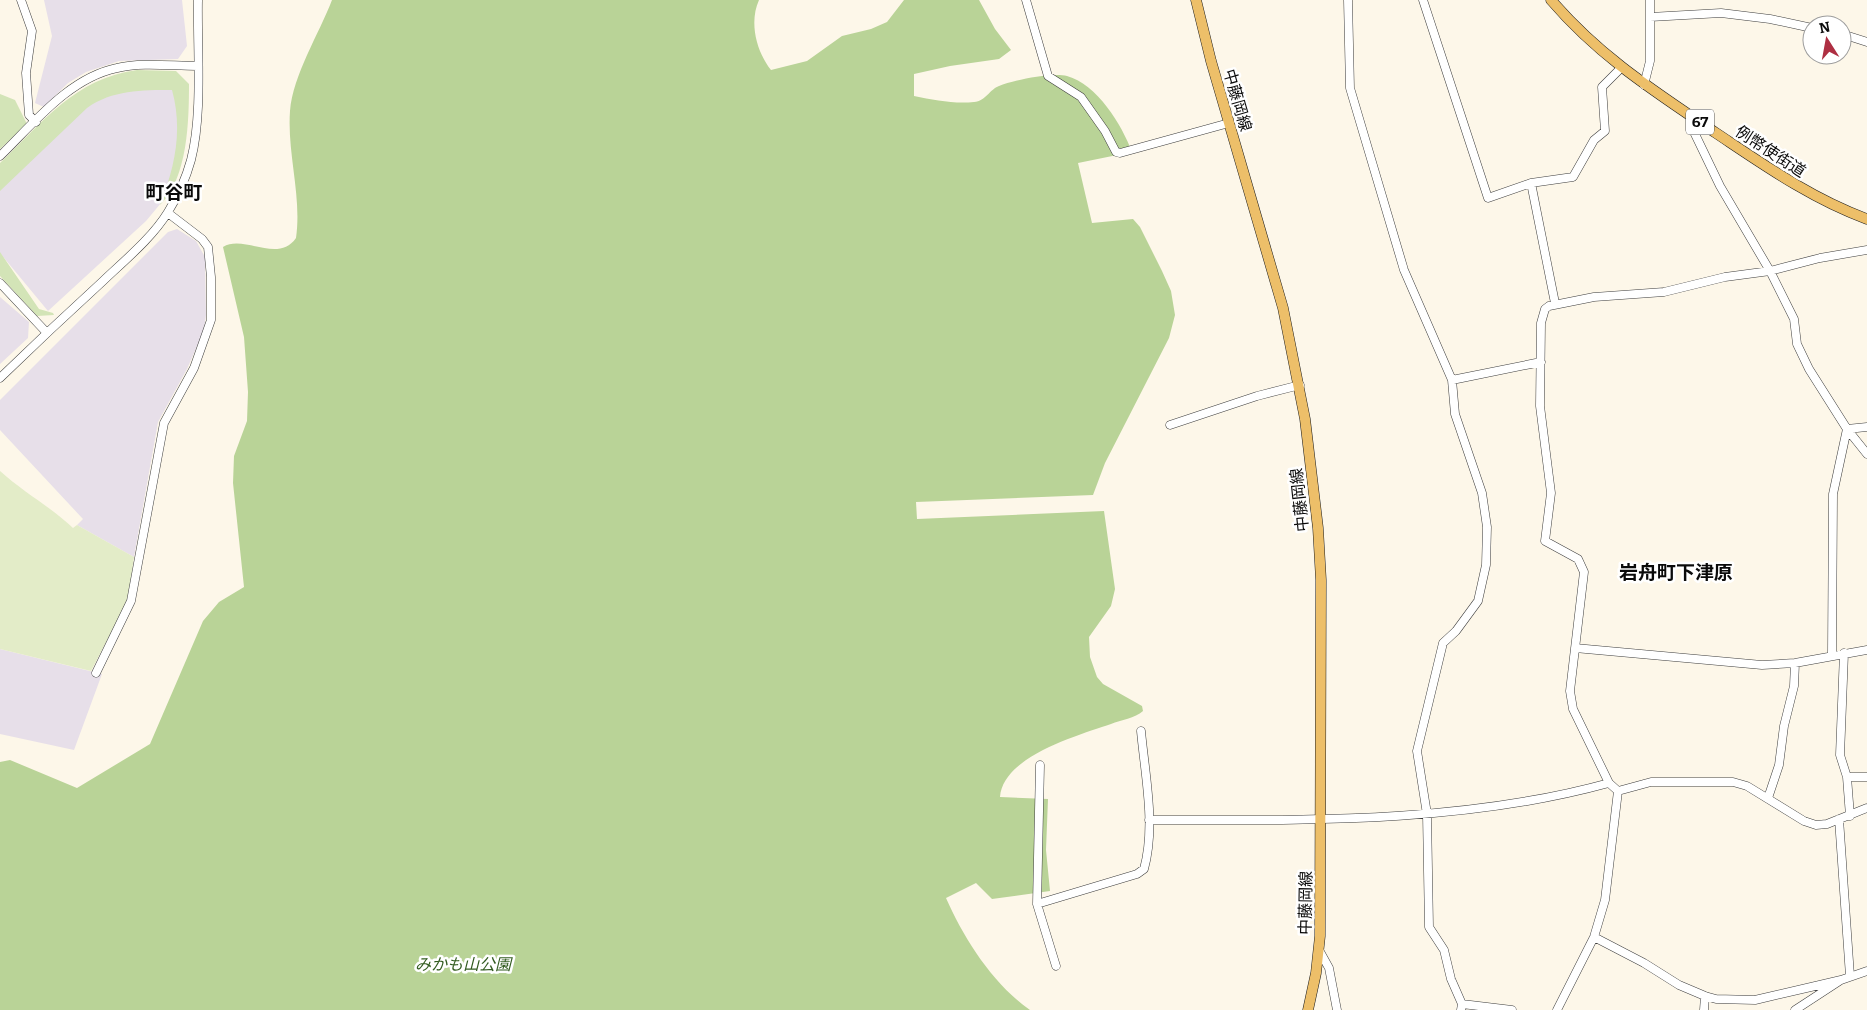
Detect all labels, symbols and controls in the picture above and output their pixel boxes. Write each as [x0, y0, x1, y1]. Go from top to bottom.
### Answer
north arrow [1802, 15, 1852, 65]
text: N [1818, 18, 1832, 37]
street label: 中藤岡線 [1220, 67, 1255, 134]
road number: 67 [1686, 110, 1714, 134]
street label: 例幣使街道 [1732, 122, 1809, 181]
district label: 町谷町 [145, 181, 203, 204]
street label: 中藤岡線 [1287, 467, 1312, 533]
district label: 岩舟町下津原 [1619, 561, 1733, 584]
street label: 中藤岡線 [1295, 871, 1316, 935]
park label: みかも山公園 [415, 955, 513, 974]

